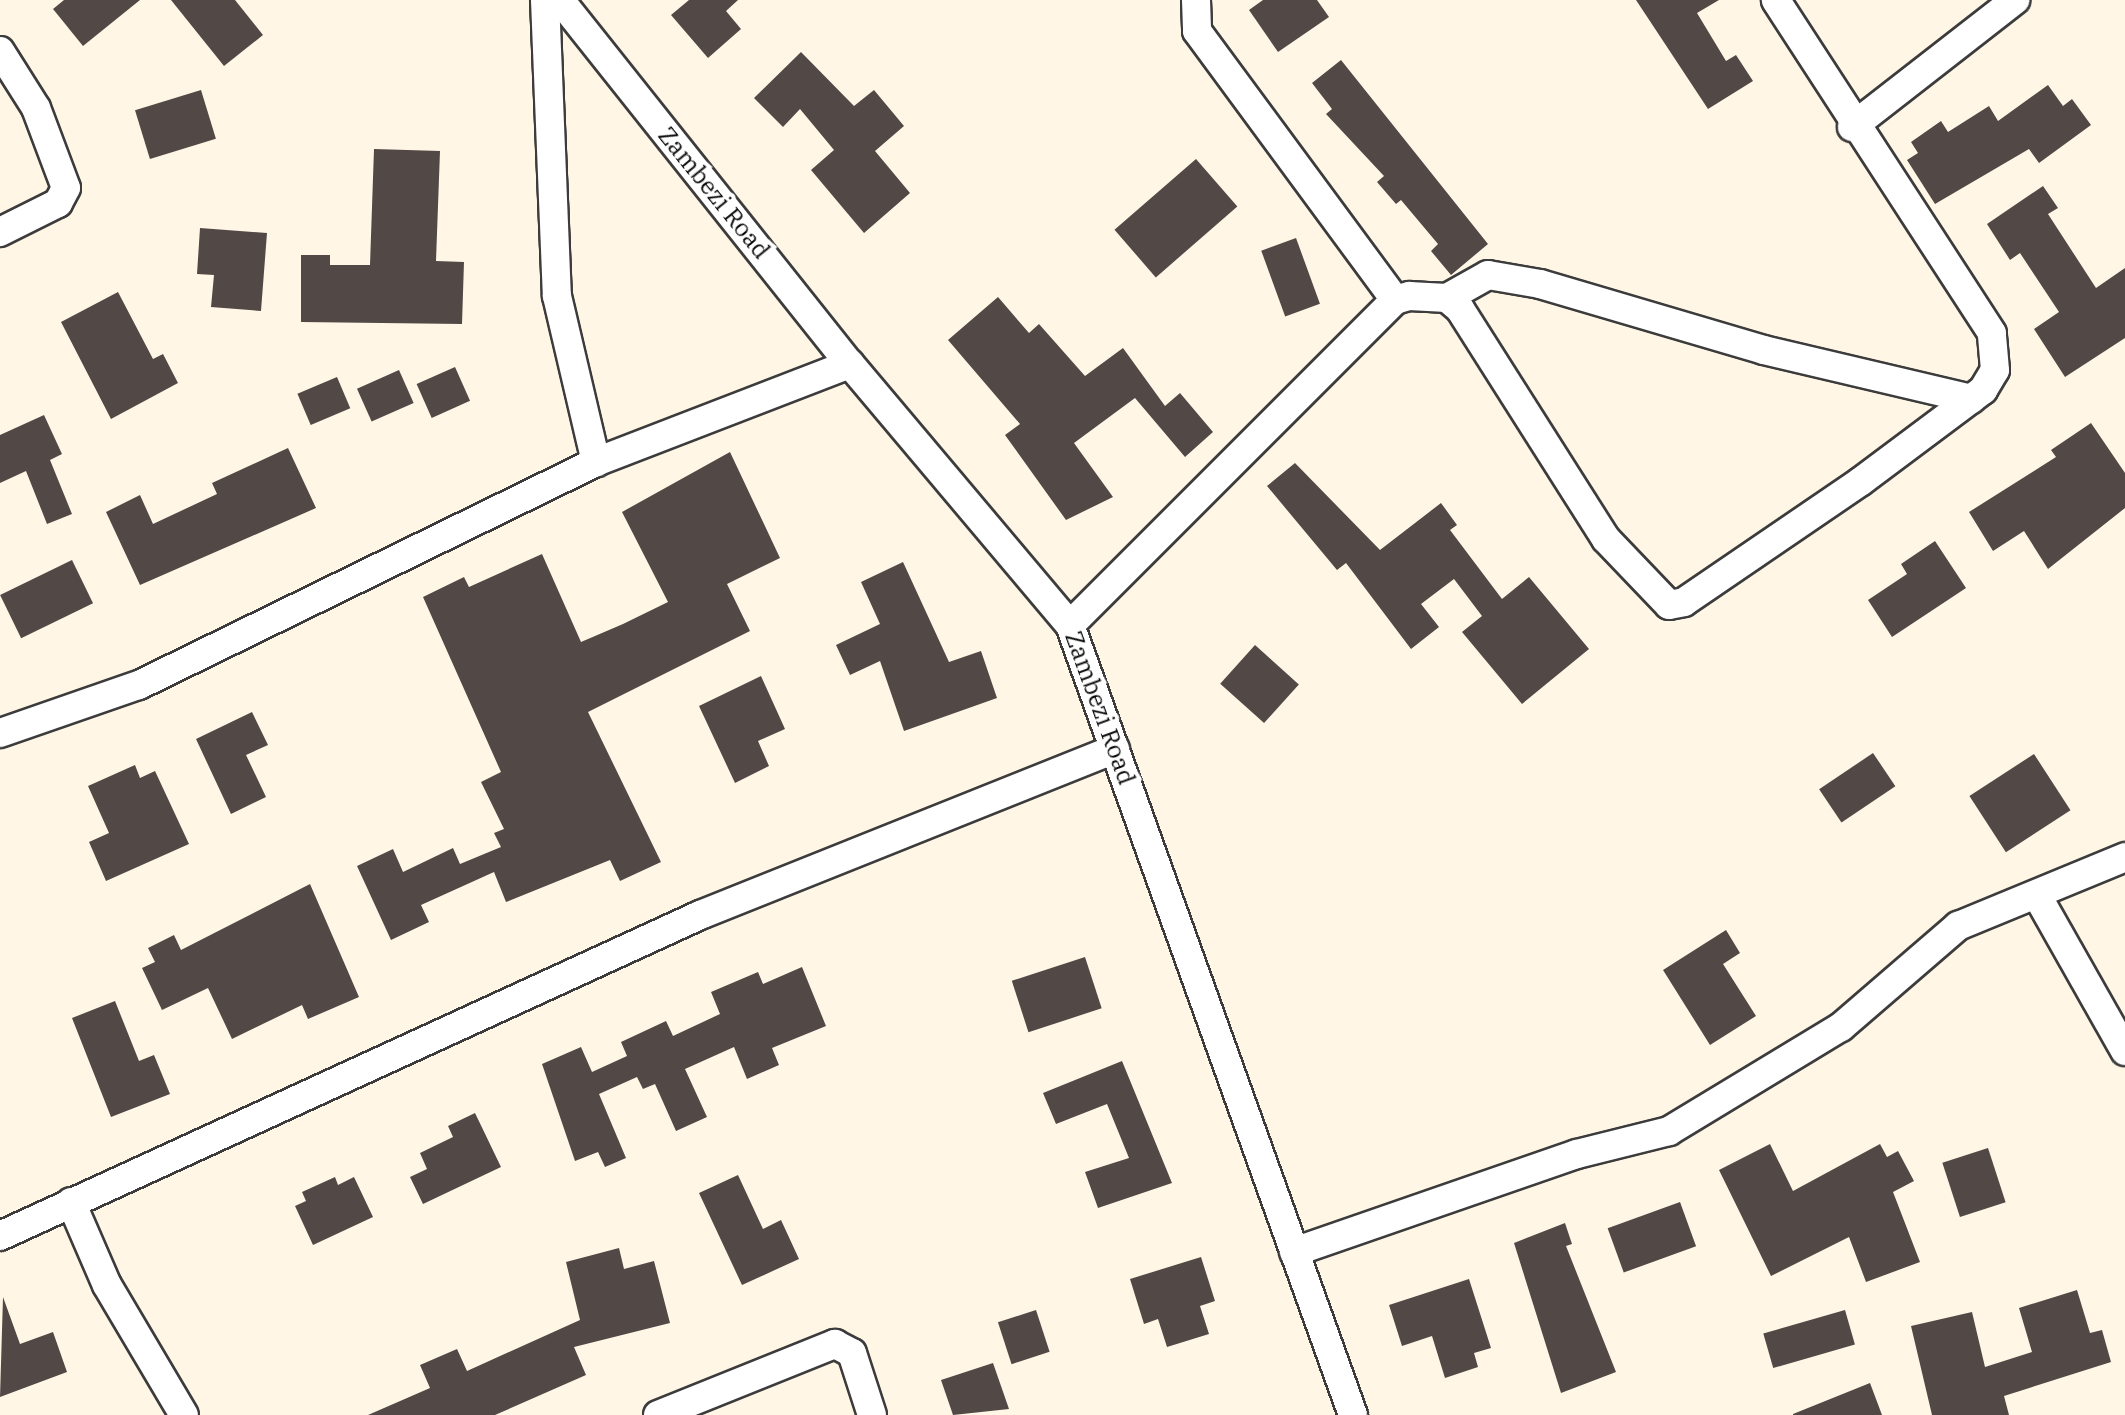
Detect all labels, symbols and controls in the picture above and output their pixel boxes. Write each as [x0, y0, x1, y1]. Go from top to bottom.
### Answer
street label: Zambezi Road [652, 121, 776, 265]
street label: Zambezi Road [1059, 627, 1141, 789]

